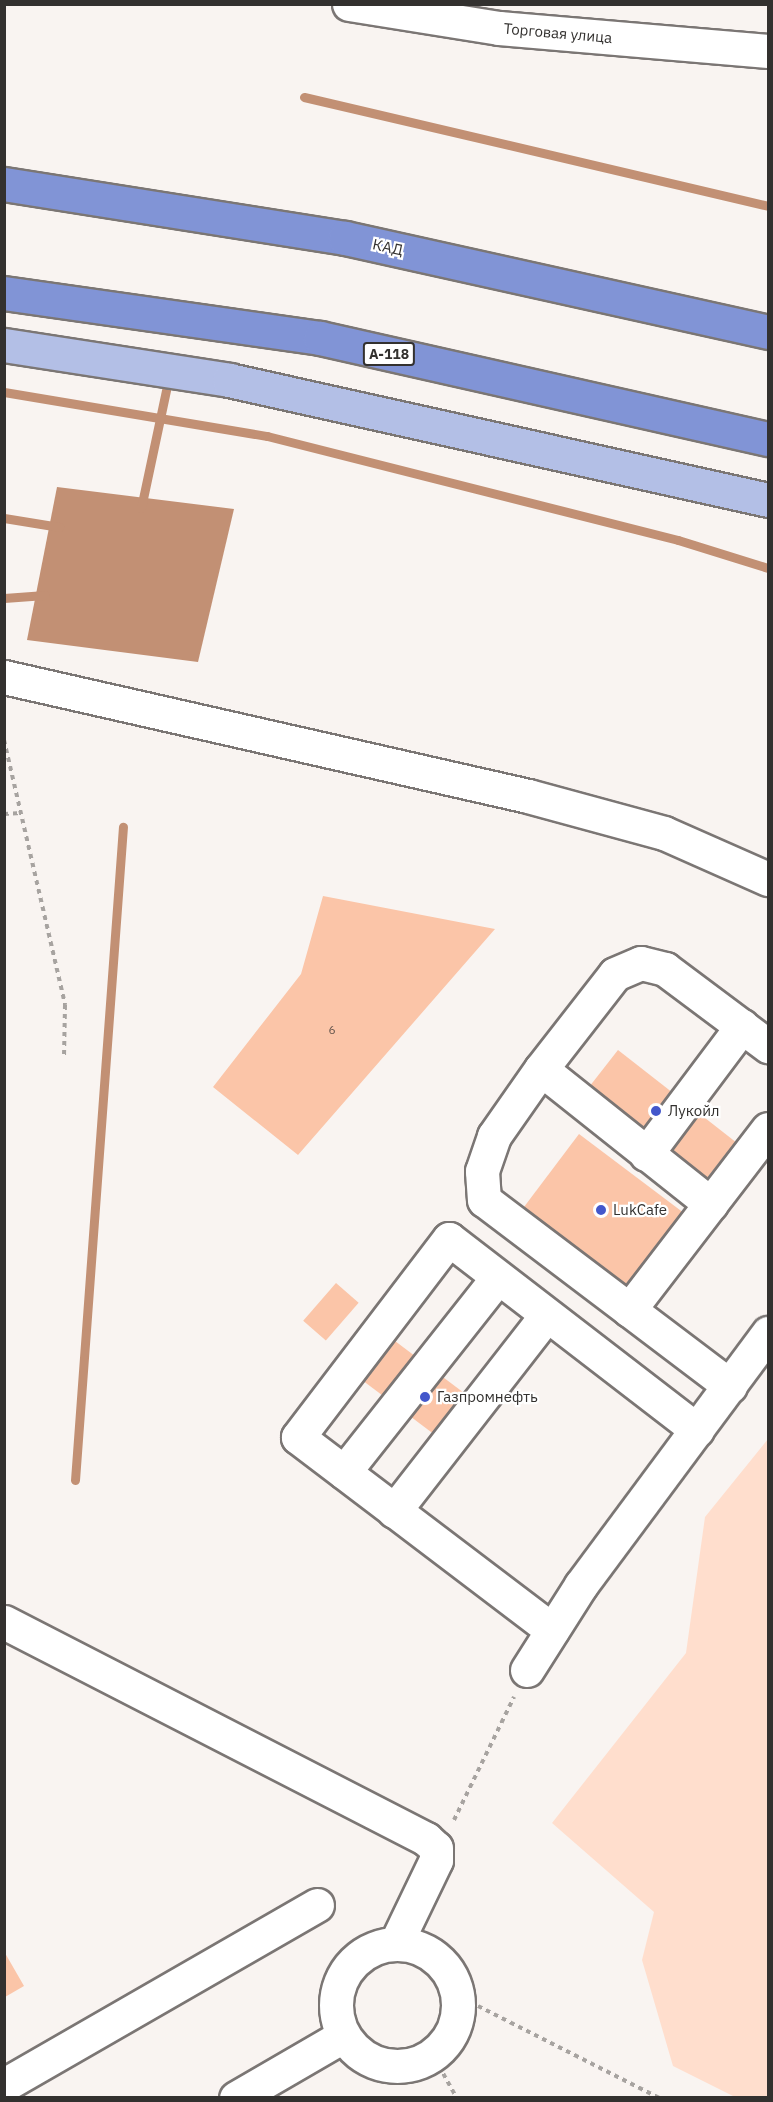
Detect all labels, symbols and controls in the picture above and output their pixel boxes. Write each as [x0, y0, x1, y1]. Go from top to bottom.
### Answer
street label: Торговая улица [503, 19, 613, 47]
street label: КАД [371, 235, 405, 259]
road number: А-118 [362, 343, 416, 365]
house number: 6 [328, 1023, 336, 1037]
place label: Лукойл [668, 1102, 719, 1120]
marker: Лукойл [649, 1104, 663, 1118]
place label: LukCafe [613, 1201, 667, 1219]
marker: LukCafe [594, 1203, 608, 1217]
place label: Газпромнефть [437, 1388, 538, 1406]
marker: Газпромнефть [418, 1390, 432, 1404]

